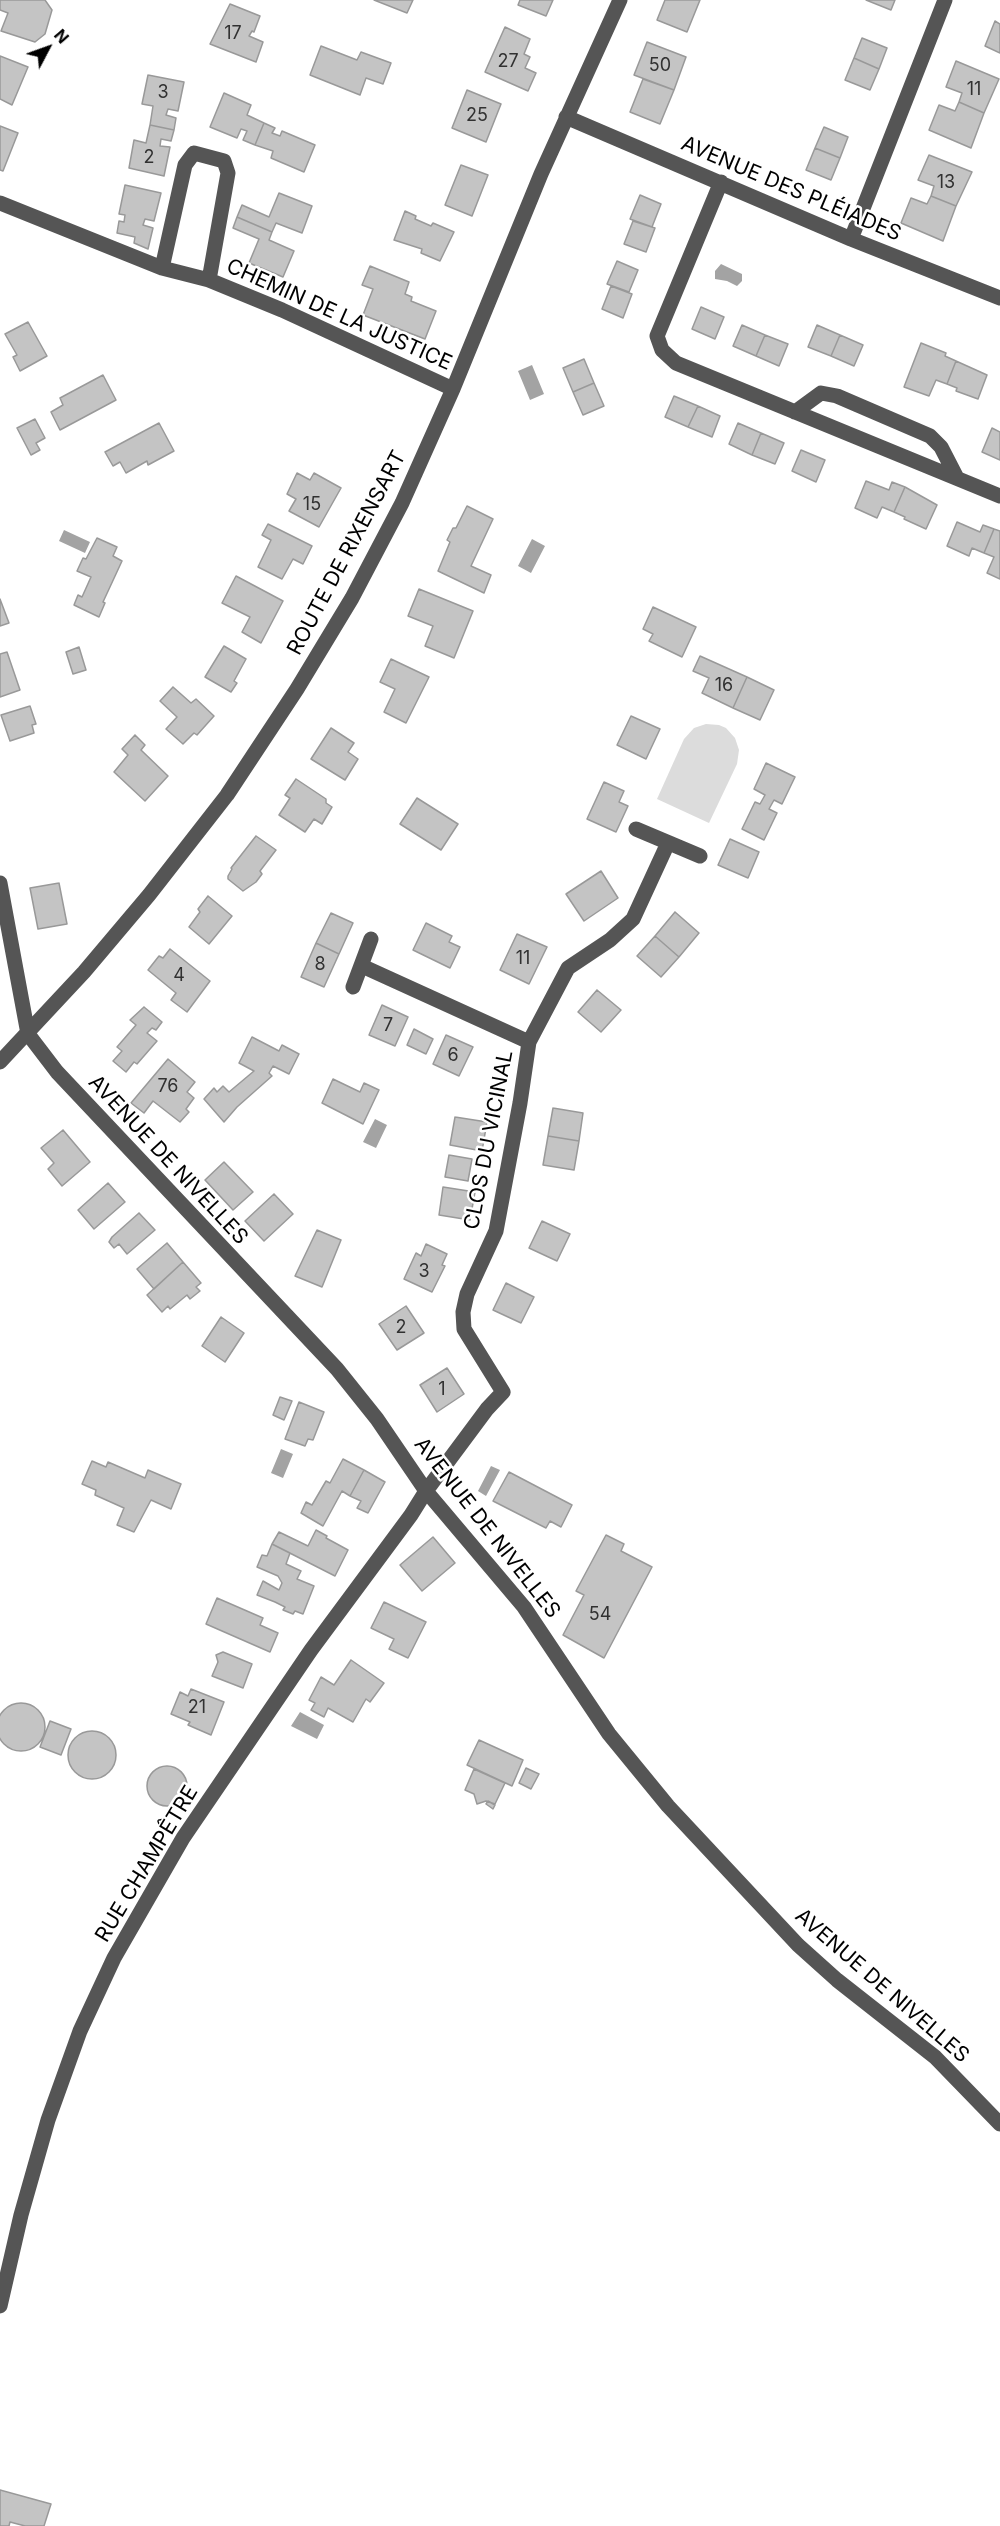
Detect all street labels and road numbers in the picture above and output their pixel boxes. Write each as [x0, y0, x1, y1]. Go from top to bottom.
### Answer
street label: AVENUE DES PLÉIADES [677, 131, 905, 247]
street label: CHEMIN DE LA JUSTICE [222, 254, 456, 376]
street label: ROUTE DE RIXENSART [282, 446, 412, 660]
street label: CLOS DU VICINAL [459, 1048, 519, 1232]
street label: AVENUE DE NIVELLES [83, 1070, 253, 1250]
street label: AVENUE DE NIVELLES [409, 1433, 565, 1623]
street label: RUE CHAMPÊTRE [90, 1781, 204, 1947]
street label: AVENUE DE NIVELLES [790, 1904, 974, 2068]

